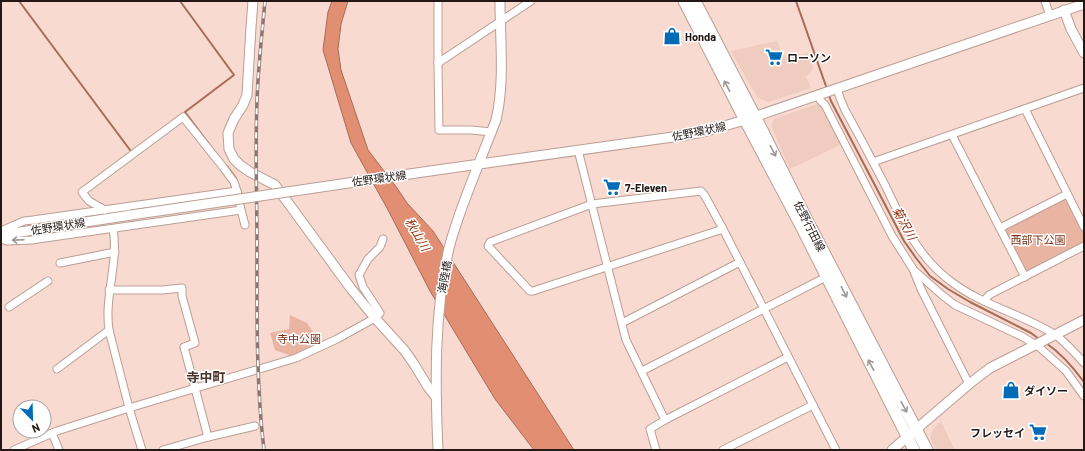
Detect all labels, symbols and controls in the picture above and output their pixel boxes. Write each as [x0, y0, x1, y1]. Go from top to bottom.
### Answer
shop icon: Honda [662, 26, 682, 46]
place label: Honda [685, 30, 716, 43]
supermarket icon: ローソン [764, 47, 784, 67]
place label: ローソン [787, 51, 831, 64]
one-way arrow [723, 80, 730, 92]
street label: 佐野環状線 [671, 119, 727, 143]
one-way arrow [770, 145, 777, 157]
street label: 佐野環状線 [351, 168, 407, 188]
supermarket icon: 7-Eleven [602, 177, 622, 197]
place label: 7-Eleven [625, 181, 667, 194]
street label: 佐野行田線 [792, 199, 828, 253]
water label: 菊沢川 [890, 204, 921, 244]
street label: 佐野環状線 [30, 215, 86, 237]
water label: 秋山川 [403, 215, 434, 255]
park label: 西部下公園 [1011, 233, 1066, 246]
one-way arrow [12, 236, 25, 244]
street label: 海陸橋 [435, 260, 453, 294]
one-way arrow [841, 286, 849, 298]
park label: 寺中公園 [277, 332, 321, 345]
one-way arrow [867, 360, 874, 372]
district label: 寺中町 [186, 369, 226, 385]
shop icon: ダイソー [1001, 380, 1021, 400]
place label: ダイソー [1024, 384, 1068, 397]
north arrow [12, 399, 52, 439]
one-way arrow [901, 401, 909, 413]
text: N [30, 421, 42, 436]
supermarket icon: フレッセイ [1028, 422, 1048, 442]
place label: フレッセイ [970, 426, 1025, 439]

